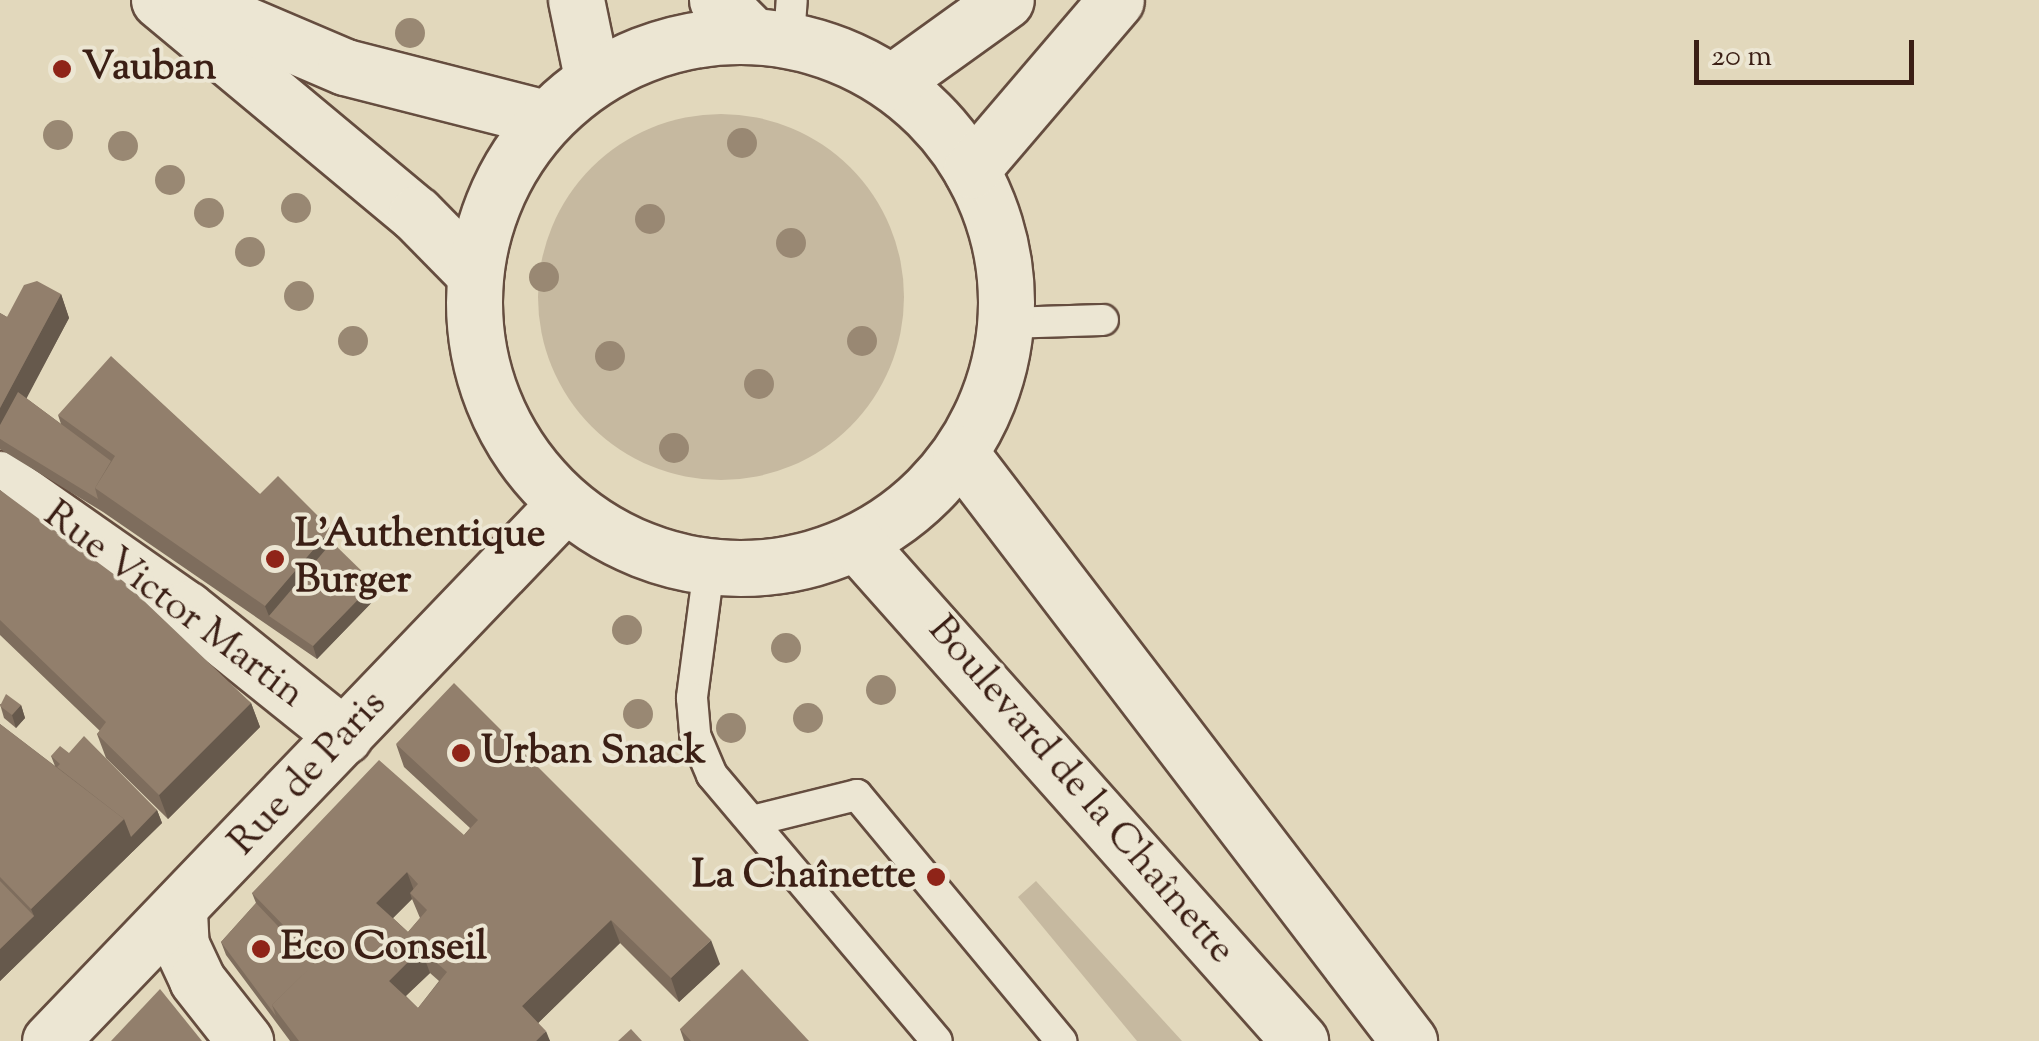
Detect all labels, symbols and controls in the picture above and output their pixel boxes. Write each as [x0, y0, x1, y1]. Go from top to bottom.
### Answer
scale bar [1699, 20, 1919, 82]
text: 20 m [1711, 36, 1772, 79]
place label: Vauban [82, 45, 216, 93]
marker: Vauban [51, 58, 73, 80]
street label: Rue Victor Martin [33, 492, 313, 720]
place label: L'Authentique Burger [295, 512, 545, 606]
marker: L'Authentique Burger [264, 548, 286, 570]
street label: Boulevard de la Chaînette [916, 607, 1244, 975]
street label: Rue de Paris [220, 681, 398, 867]
place label: Urban Snack [481, 729, 706, 777]
marker: Urban Snack [450, 742, 472, 764]
place label: La Chaînette [692, 853, 916, 901]
marker: La Chaînette [925, 866, 947, 888]
place label: Eco Conseil [281, 925, 487, 973]
marker: Eco Conseil [250, 938, 272, 960]

